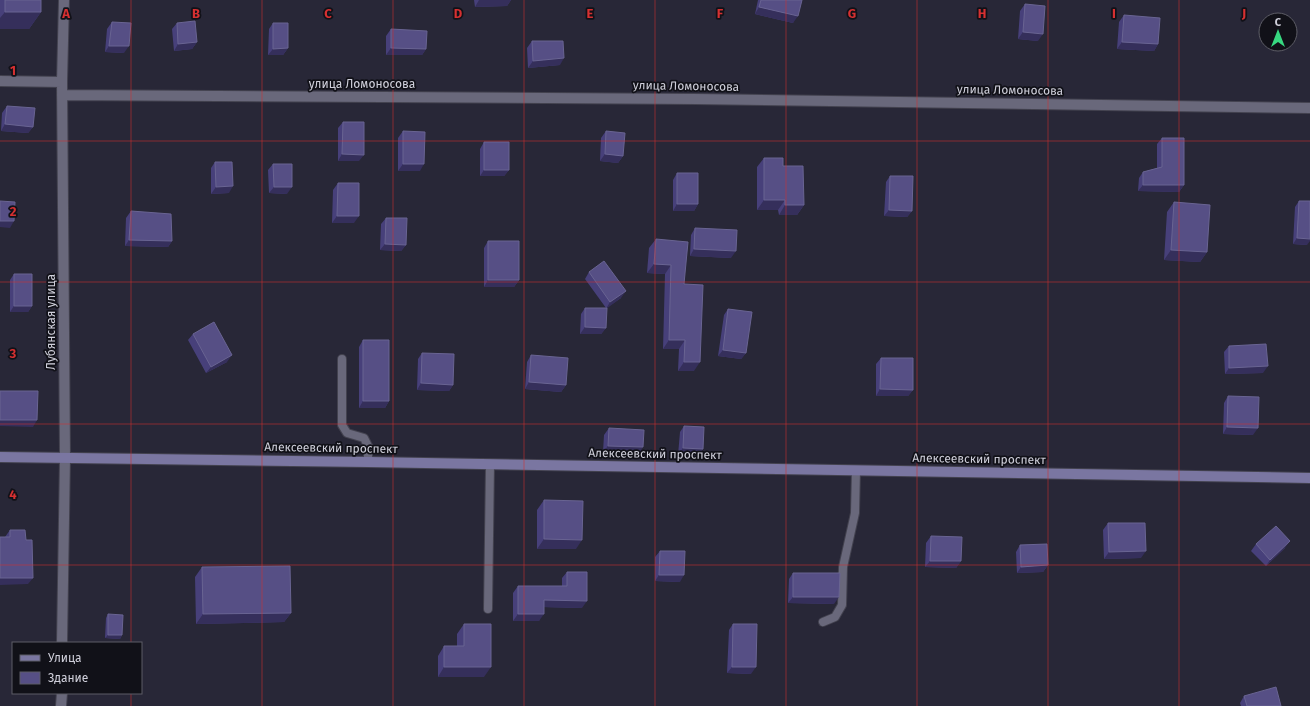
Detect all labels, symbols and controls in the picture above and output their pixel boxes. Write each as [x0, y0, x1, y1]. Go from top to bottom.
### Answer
text: A [61, 6, 70, 21]
text: B [192, 6, 200, 21]
text: C [324, 6, 332, 21]
text: D [454, 6, 463, 21]
text: E [587, 6, 594, 21]
text: F [717, 6, 724, 21]
text: G [848, 6, 856, 21]
text: H [978, 6, 986, 21]
text: I [1112, 6, 1116, 21]
text: J [1241, 6, 1246, 21]
north arrow [1258, 12, 1298, 52]
text: С [1275, 16, 1282, 29]
text: 1 [10, 63, 16, 78]
street label: улица Ломоносова [309, 77, 415, 91]
street label: улица Ломоносова [633, 78, 739, 94]
street label: улица Ломоносова [957, 82, 1063, 98]
text: 2 [10, 204, 17, 219]
street label: Лубянская улица [44, 274, 58, 370]
text: 3 [9, 346, 17, 361]
street label: Алексеевский проспект [264, 440, 398, 456]
street label: Алексеевский проспект [588, 446, 722, 462]
street label: Алексеевский проспект [912, 451, 1046, 467]
text: 4 [9, 487, 17, 502]
legend [12, 642, 142, 694]
text: Улица [48, 651, 82, 665]
text: Здание [48, 671, 88, 685]

